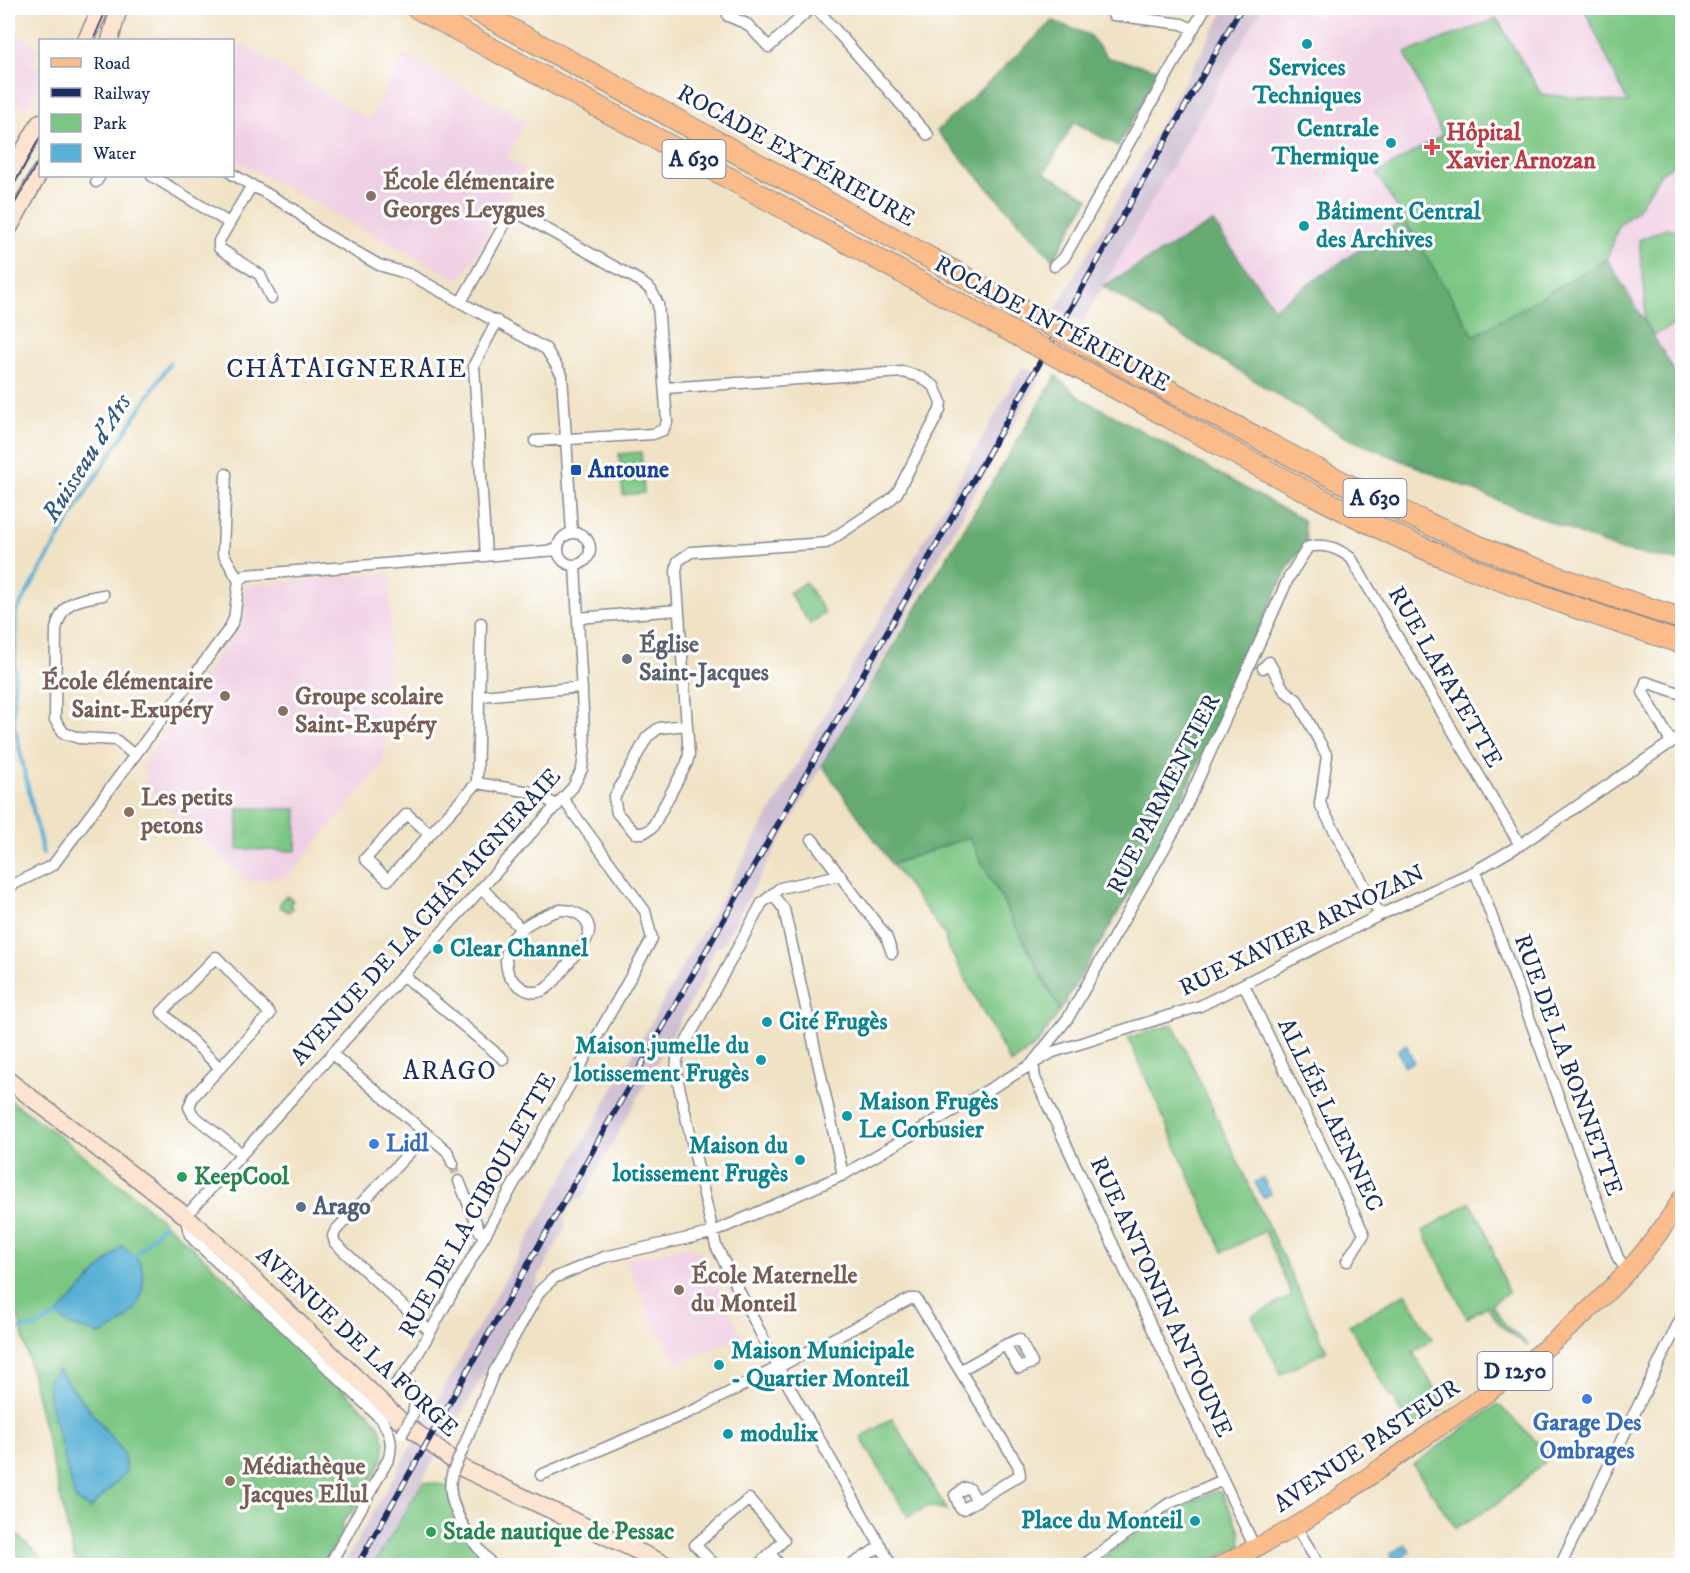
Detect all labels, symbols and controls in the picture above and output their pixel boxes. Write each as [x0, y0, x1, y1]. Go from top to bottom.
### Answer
marker: Services Techniques [1300, 37, 1314, 51]
legend [39, 39, 234, 177]
text: Road [93, 53, 130, 75]
place label: Services Techniques [1252, 53, 1361, 111]
street label: ROCADE EXTÉRIEURE [672, 78, 920, 234]
text: Railway [93, 83, 151, 105]
text: Park [93, 113, 127, 135]
place label: Centrale Thermique [1271, 114, 1379, 172]
place label: Hôpital Xavier Arnozan [1446, 118, 1596, 176]
marker: Centrale Thermique [1384, 136, 1398, 150]
marker: Hôpital Xavier Arnozan [1423, 138, 1441, 156]
road number: A 630 [662, 140, 726, 178]
text: Water [92, 143, 136, 165]
place label: École élémentaire Georges Leygues [383, 166, 554, 225]
marker: École élémentaire Georges Leygues [364, 189, 378, 203]
place label: Bâtiment Central des Archives [1316, 197, 1482, 255]
marker: Bâtiment Central des Archives [1297, 219, 1311, 233]
street label: ROCADE INTÉRIEURE [929, 249, 1175, 399]
district label: CHÂTAIGNERAIE [226, 352, 468, 386]
water label: Ruisseau d'Ars [34, 387, 140, 529]
place label: Antoune [587, 455, 669, 485]
marker: Antoune [569, 463, 583, 477]
road number: A 630 [1344, 479, 1406, 517]
street label: RUE LAFAYETTE [1381, 581, 1509, 773]
place label: Église Saint-Jacques [639, 629, 769, 688]
marker: Église Saint-Jacques [620, 652, 634, 666]
place label: École élémentaire Saint-Exupéry [42, 666, 214, 725]
place label: Groupe scolaire Saint-Exupéry [295, 682, 444, 740]
marker: École élémentaire Saint-Exupéry [218, 689, 232, 703]
street label: RUE PARMENTIER [1101, 689, 1227, 899]
marker: Groupe scolaire Saint-Exupéry [276, 704, 290, 718]
street label: AVENUE DE LA CHÂTAIGNERAIE [284, 761, 568, 1072]
place label: Les petits petons [140, 783, 233, 841]
marker: Les petits petons [122, 805, 136, 819]
street label: RUE XAVIER ARNOZAN [1174, 858, 1430, 1004]
street label: RUE DE LA BONNETTE [1507, 930, 1629, 1200]
place label: Clear Channel [450, 934, 589, 964]
marker: Clear Channel [431, 942, 445, 956]
place label: Cité Frugès [779, 1007, 887, 1037]
street label: ALLÉE LAENNEC [1270, 1013, 1390, 1217]
marker: Cité Frugès [760, 1015, 774, 1029]
place label: Maison jumelle du lotissement Frugès [573, 1031, 749, 1089]
marker: Maison jumelle du lotissement Frugès [754, 1053, 768, 1067]
district label: ARAGO [403, 1055, 497, 1088]
street label: RUE DE LA CIBOULETTE [392, 1067, 564, 1343]
place label: Maison Frugès Le Corbusier [859, 1087, 998, 1145]
marker: Maison Frugès Le Corbusier [840, 1109, 854, 1123]
place label: Lidl [386, 1129, 429, 1159]
place label: Maison du lotissement Frugès [612, 1131, 788, 1189]
marker: Lidl [367, 1137, 381, 1151]
street label: RUE ANTONIN ANTOUNE [1083, 1152, 1239, 1442]
marker: Maison du lotissement Frugès [793, 1153, 807, 1167]
place label: KeepCool [194, 1162, 290, 1192]
marker: KeepCool [175, 1170, 189, 1184]
place label: Arago [312, 1192, 371, 1222]
marker: Arago [294, 1200, 308, 1214]
street label: AVENUE DE LA FORGE [249, 1240, 465, 1444]
place label: École Maternelle du Monteil [691, 1260, 858, 1319]
marker: École Maternelle du Monteil [672, 1283, 686, 1297]
place label: Maison Municipale - Quartier Monteil [731, 1336, 914, 1394]
road number: D 1250 [1478, 1352, 1552, 1390]
marker: Maison Municipale - Quartier Monteil [712, 1358, 726, 1372]
street label: AVENUE PASTEUR [1268, 1373, 1466, 1519]
marker: Garage Des Ombrages [1580, 1392, 1594, 1406]
place label: Garage Des Ombrages [1533, 1408, 1641, 1466]
place label: modulix [740, 1419, 819, 1449]
marker: modulix [721, 1427, 735, 1441]
place label: Médiathèque Jacques Ellul [239, 1452, 369, 1510]
marker: Médiathèque Jacques Ellul [223, 1474, 237, 1488]
place label: Place du Monteil [1021, 1506, 1184, 1536]
marker: Place du Monteil [1188, 1514, 1202, 1528]
place label: Stade nautique de Pessac [443, 1517, 675, 1547]
marker: Stade nautique de Pessac [424, 1525, 438, 1539]

